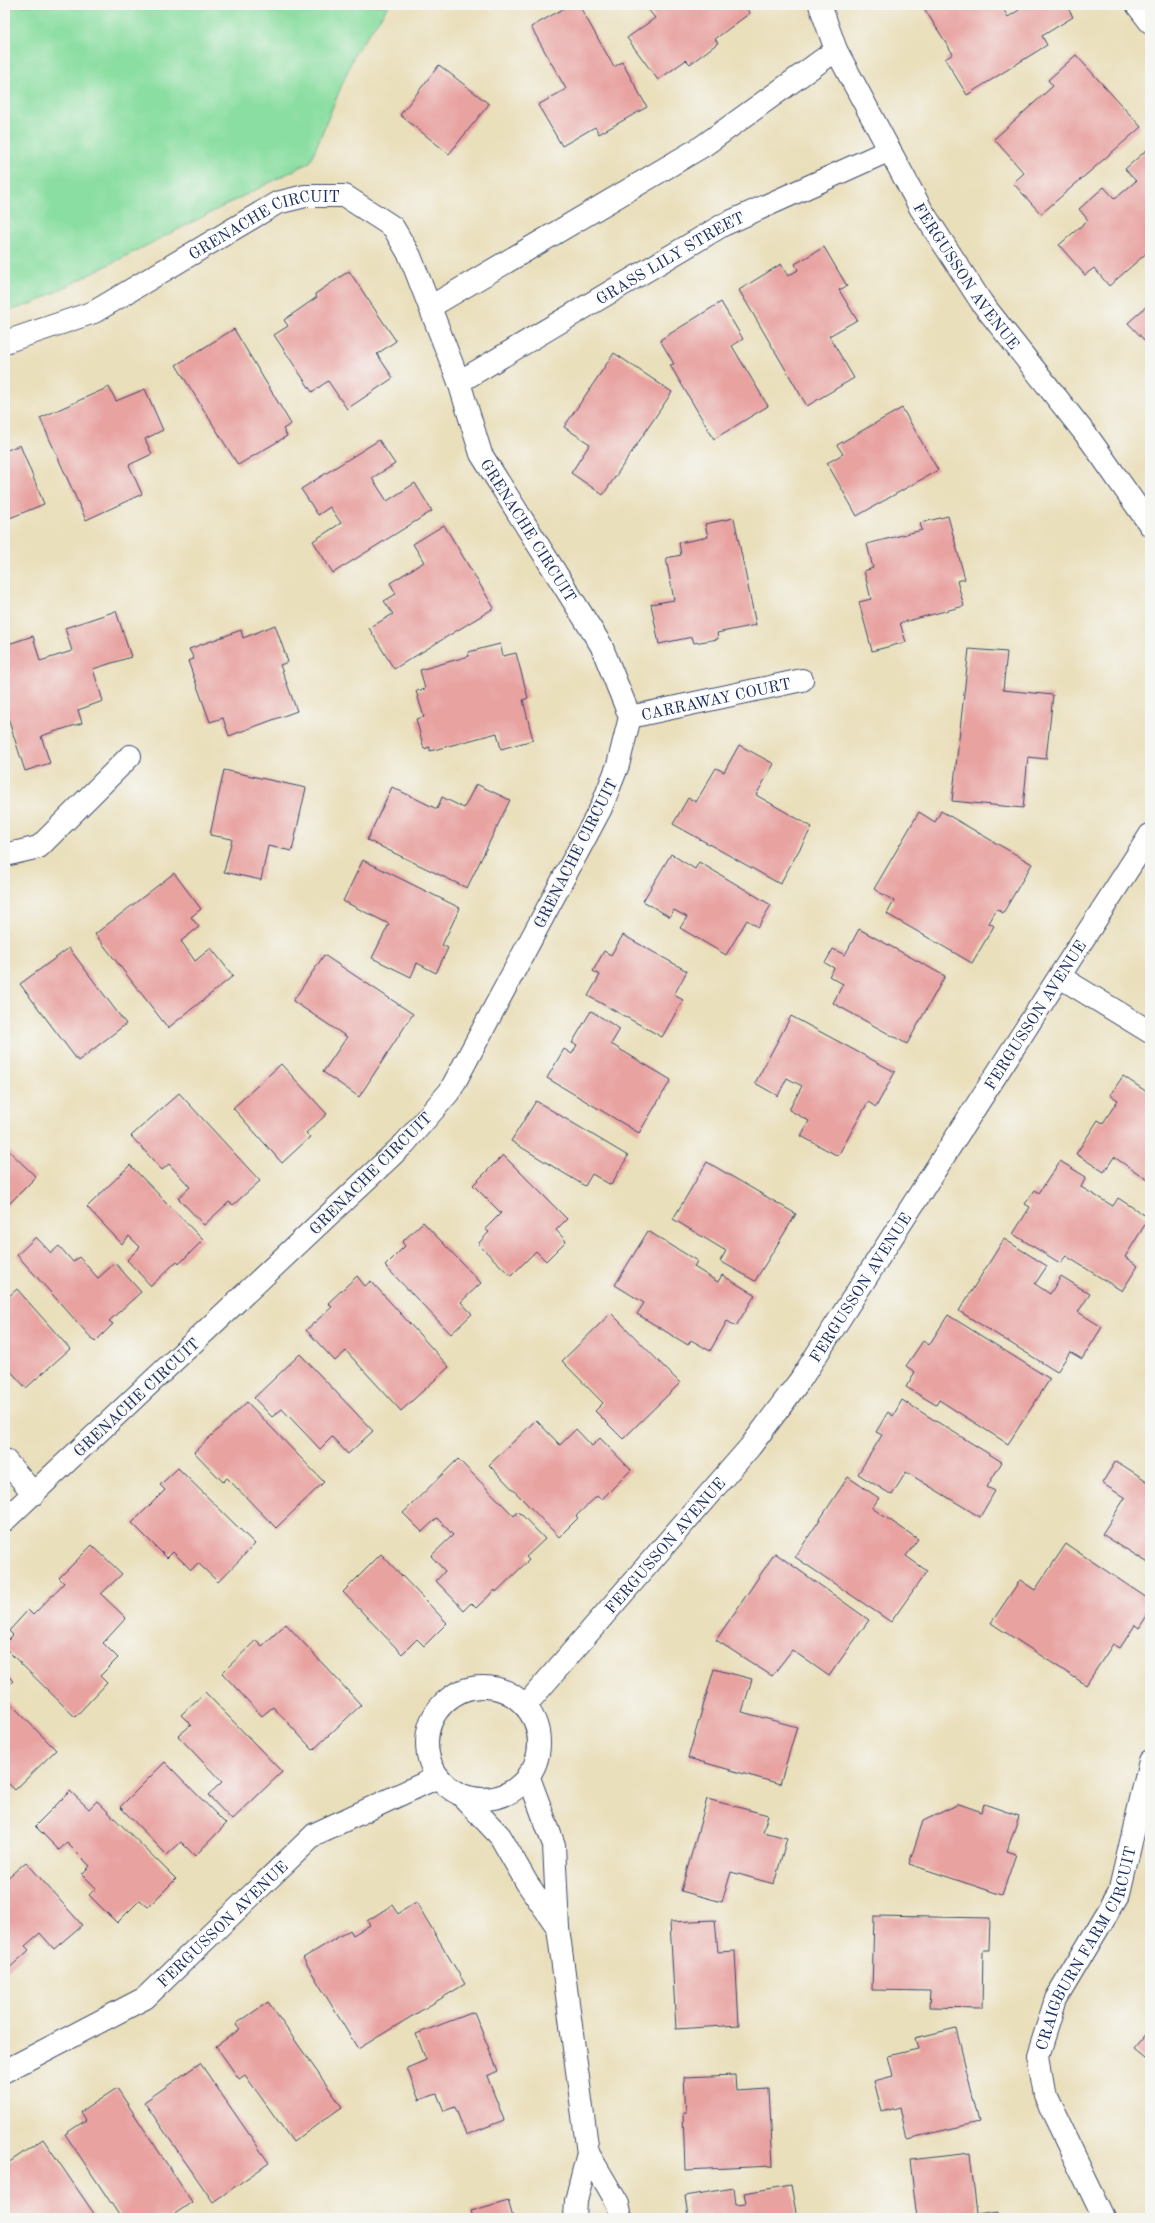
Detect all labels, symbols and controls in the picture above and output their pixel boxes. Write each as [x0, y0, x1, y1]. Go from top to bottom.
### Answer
street label: GRENACHE CIRCUIT [186, 189, 340, 264]
street label: FERGUSSON AVENUE [909, 201, 1021, 353]
street label: GRASS LILY STREET [594, 210, 747, 309]
street label: GRENACHE CIRCUIT [476, 457, 578, 606]
street label: CARRAWAY COURT [640, 677, 793, 724]
street label: GRENACHE CIRCUIT [532, 777, 621, 931]
street label: FERGUSSON AVENUE [983, 938, 1090, 1093]
street label: GRENACHE CIRCUIT [307, 1110, 436, 1239]
street label: FERGUSSON AVENUE [808, 1211, 915, 1366]
street label: GRENACHE CIRCUIT [71, 1336, 203, 1461]
street label: FERGUSSON AVENUE [603, 1476, 729, 1617]
street label: CRAIGBURN FARM CIRCUIT [1034, 1845, 1140, 2053]
street label: FERGUSSON AVENUE [155, 1859, 292, 1991]

